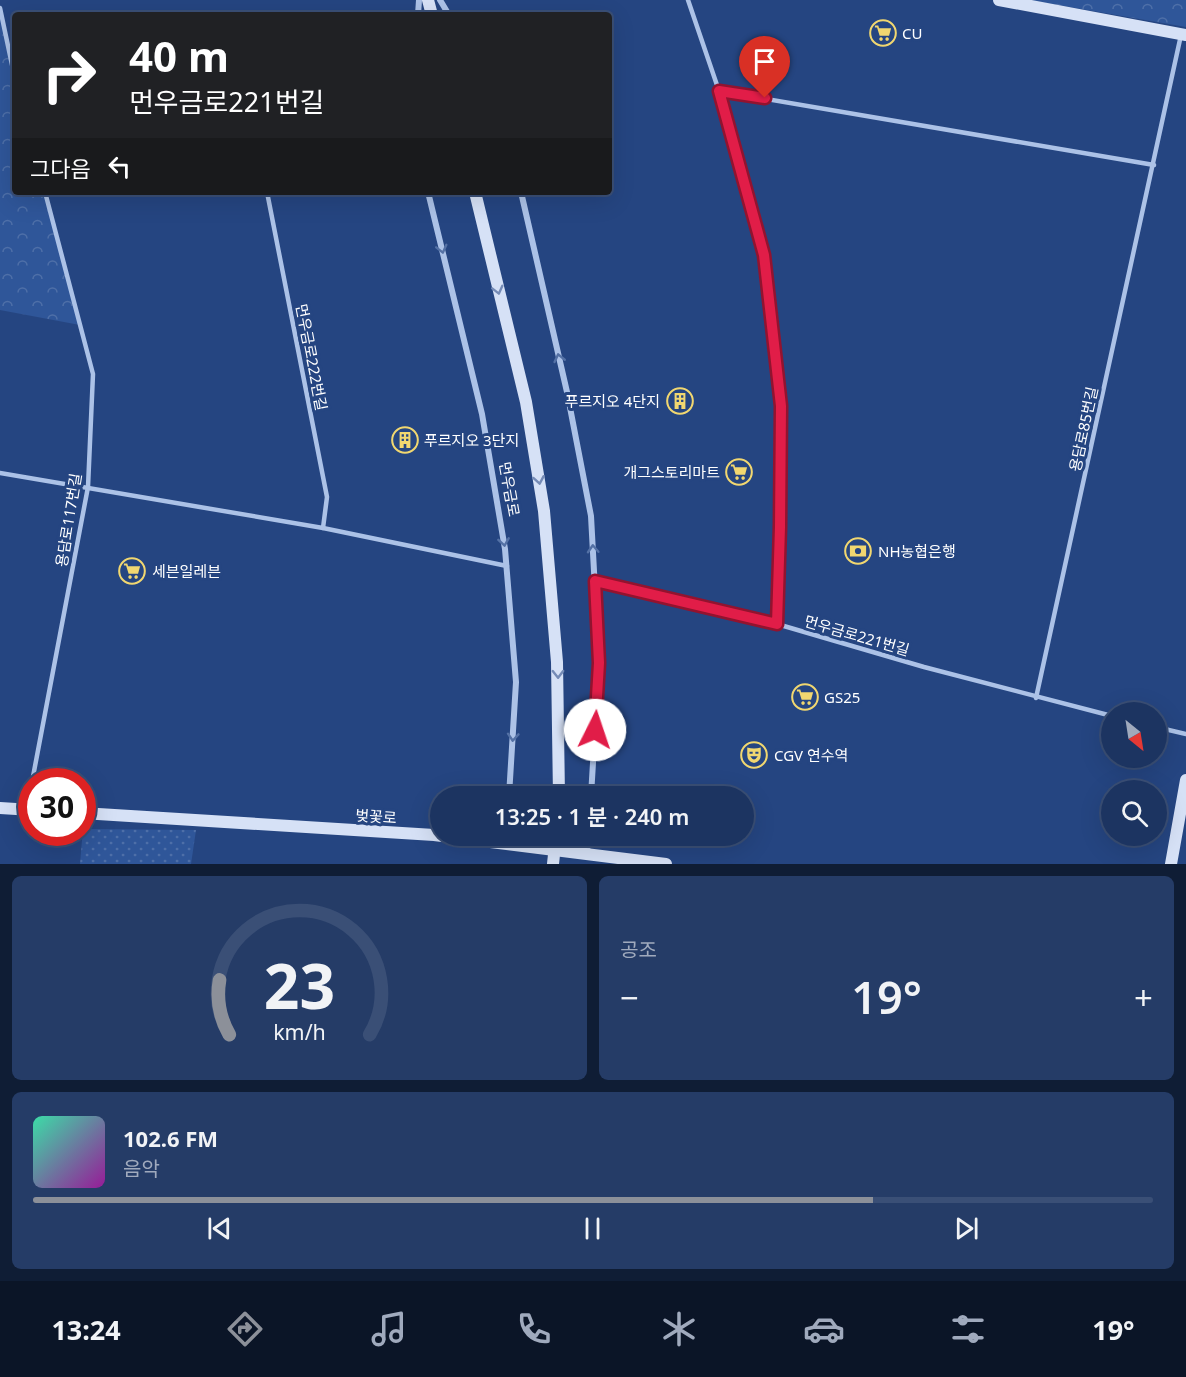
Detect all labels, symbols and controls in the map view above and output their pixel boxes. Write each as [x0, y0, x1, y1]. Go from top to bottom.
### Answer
supermarket icon: CU [868, 18, 898, 48]
place label: CU [902, 23, 922, 43]
text: 40 m [129, 27, 229, 84]
icon: right [30, 36, 108, 114]
pin [739, 36, 790, 98]
icon: arrive [748, 45, 781, 78]
text: 먼우금로221번길 [129, 83, 324, 120]
icon: left [103, 150, 136, 183]
text: 그다음 [30, 153, 91, 183]
one-way arrow [434, 244, 447, 254]
one-way arrow [491, 284, 504, 294]
street label: 먼우금로222번길 [292, 302, 332, 412]
one-way arrow [553, 353, 566, 363]
street label: 용담로85번길 [1064, 385, 1102, 473]
building icon: 푸르지오 4단지 [665, 386, 695, 416]
place label: 푸르지오 4단지 [565, 391, 660, 411]
building icon: 푸르지오 3단지 [390, 425, 420, 455]
place label: 푸르지오 3단지 [424, 430, 519, 450]
supermarket icon: 개그스토리마트 [724, 457, 754, 487]
street label: 먼우금로 [495, 460, 525, 518]
place label: 개그스토리마트 [623, 462, 720, 482]
street label: 용담로117번길 [51, 472, 85, 568]
one-way arrow [532, 475, 545, 485]
bank icon: NH농협은행 [843, 536, 873, 566]
one-way arrow [497, 537, 510, 547]
place label: NH농협은행 [878, 541, 956, 561]
one-way arrow [586, 545, 599, 554]
supermarket icon: 세븐일레븐 [117, 556, 147, 586]
place label: 세븐일레븐 [152, 561, 221, 581]
street label: 먼우금로221번길 [802, 610, 912, 660]
one-way arrow [551, 670, 564, 679]
supermarket icon: GS25 [790, 682, 820, 712]
place label: GS25 [824, 687, 860, 707]
position arrow [563, 698, 627, 762]
north arrow [1101, 702, 1167, 768]
map controls [1101, 702, 1167, 846]
one-way arrow [506, 732, 519, 741]
theatre icon: CGV 연수역 [739, 740, 769, 770]
place label: CGV 연수역 [774, 745, 848, 765]
speed limit sign: 30 [18, 768, 96, 846]
button: search [1101, 780, 1167, 846]
text: 13:25 · 1 분 · 240 m [495, 801, 689, 831]
street label: 벚꽃로 [355, 805, 397, 827]
text: 공조 [620, 936, 657, 963]
text: 23 [264, 942, 335, 1027]
text: 19° [851, 966, 922, 1027]
text: − [620, 975, 639, 1020]
text: + [1134, 975, 1153, 1020]
text: km/h [273, 1017, 326, 1046]
text: 102.6 FM [123, 1123, 218, 1153]
text: 음악 [123, 1155, 160, 1182]
icon: previous [203, 1212, 236, 1245]
icon: pause [576, 1212, 609, 1245]
icon: next [950, 1212, 983, 1245]
icon: directions [224, 1308, 266, 1350]
icon: music [368, 1308, 410, 1350]
icon: phone [513, 1308, 555, 1350]
icon: climate [658, 1308, 700, 1350]
icon: car [803, 1308, 845, 1350]
icon: filters [947, 1308, 989, 1350]
text: 13:24 [51, 1311, 121, 1348]
text: 19° [1092, 1311, 1135, 1348]

